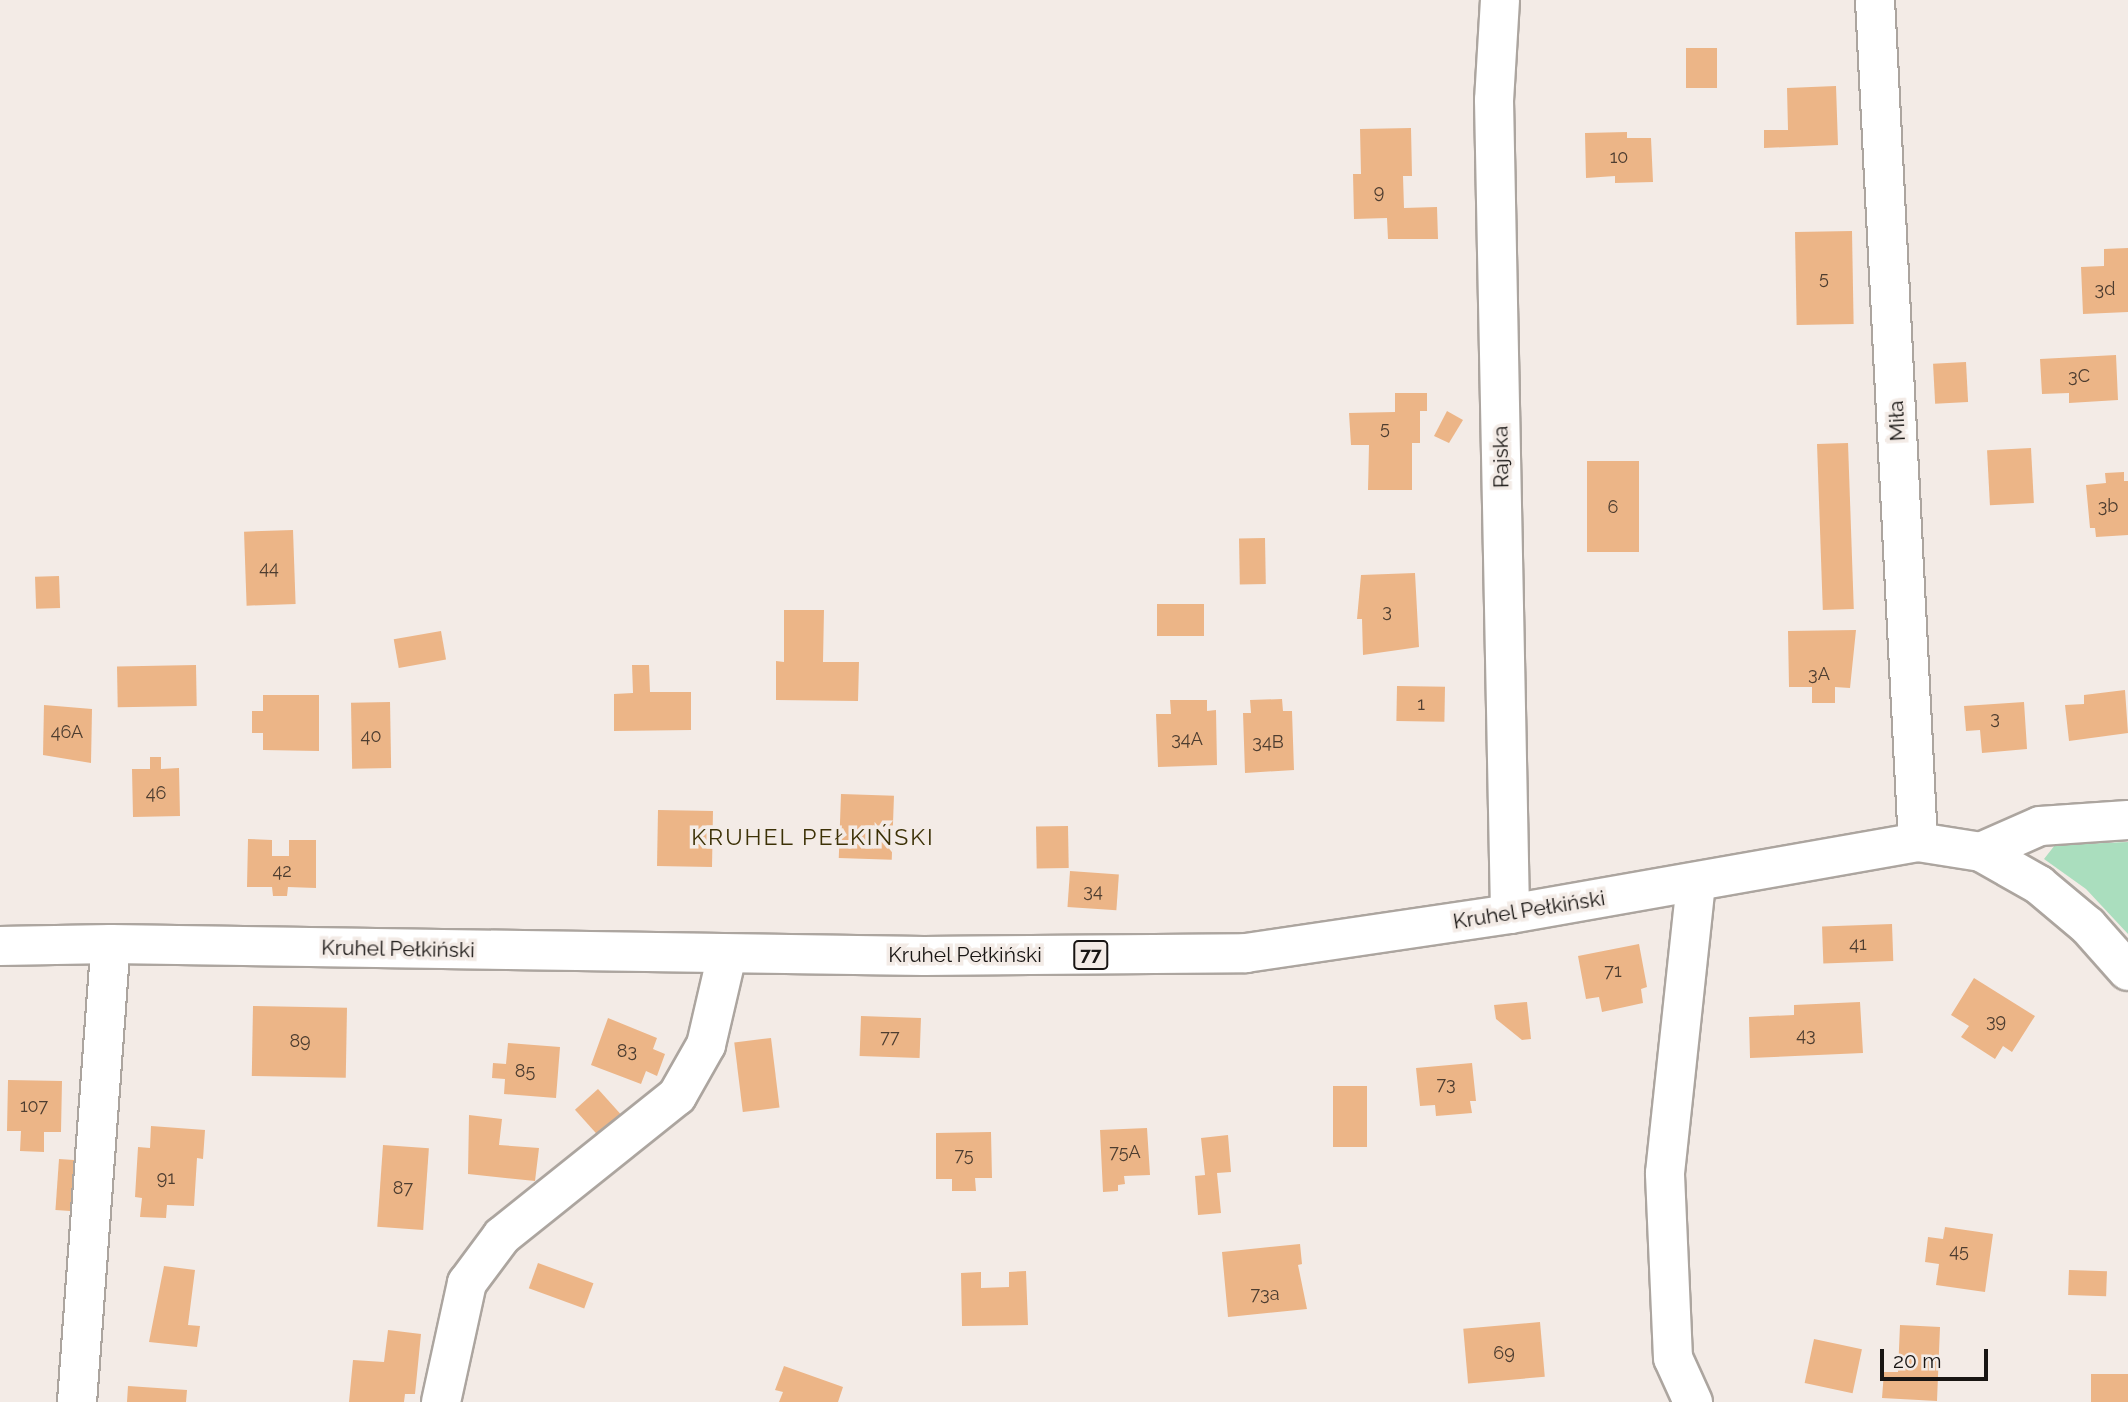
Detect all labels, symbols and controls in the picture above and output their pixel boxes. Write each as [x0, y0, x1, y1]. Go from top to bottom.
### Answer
house number: 10 [1610, 146, 1628, 168]
house number: 9 [1374, 181, 1384, 203]
house number: 5 [1819, 267, 1829, 289]
house number: 3d [2095, 278, 2115, 300]
house number: 3C [2068, 365, 2090, 387]
street label: Miła [1883, 400, 1911, 442]
house number: 5 [1380, 417, 1390, 439]
street label: Rajska [1488, 426, 1514, 488]
house number: 3b [2098, 495, 2118, 517]
house number: 6 [1608, 496, 1618, 518]
house number: 44 [259, 557, 279, 579]
house number: 3 [1382, 600, 1392, 622]
house number: 3A [1808, 663, 1830, 685]
house number: 1 [1417, 693, 1425, 715]
house number: 3 [1990, 707, 2000, 729]
house number: 46A [51, 721, 83, 743]
house number: 40 [361, 725, 381, 747]
house number: 34A [1171, 728, 1203, 750]
house number: 34B [1252, 731, 1284, 753]
house number: 46 [146, 782, 166, 804]
district label: KRUHEL PEŁKIŃSKI [693, 823, 933, 851]
house number: 42 [272, 860, 292, 882]
house number: 34 [1083, 880, 1103, 902]
street label: Kruhel Pełkiński [1451, 886, 1607, 934]
house number: 41 [1849, 933, 1867, 955]
street label: Kruhel Pełkiński [321, 935, 475, 963]
road number: 77 [1072, 939, 1110, 970]
street label: Kruhel Pełkiński [888, 942, 1042, 968]
house number: 71 [1604, 960, 1622, 982]
house number: 39 [1986, 1010, 2006, 1032]
house number: 43 [1796, 1024, 1816, 1046]
house number: 77 [880, 1026, 900, 1048]
house number: 89 [289, 1030, 311, 1052]
house number: 83 [617, 1040, 637, 1062]
house number: 85 [515, 1060, 535, 1082]
house number: 73 [1436, 1073, 1456, 1095]
house number: 107 [20, 1095, 48, 1117]
house number: 75A [1109, 1141, 1141, 1163]
house number: 75 [954, 1144, 974, 1166]
house number: 91 [157, 1167, 175, 1189]
house number: 87 [393, 1177, 413, 1199]
house number: 45 [1949, 1240, 1969, 1262]
house number: 73a [1250, 1283, 1280, 1305]
scale bar [1883, 1336, 1992, 1380]
house number: 69 [1493, 1342, 1515, 1364]
text: 20 m [1893, 1348, 1941, 1373]

